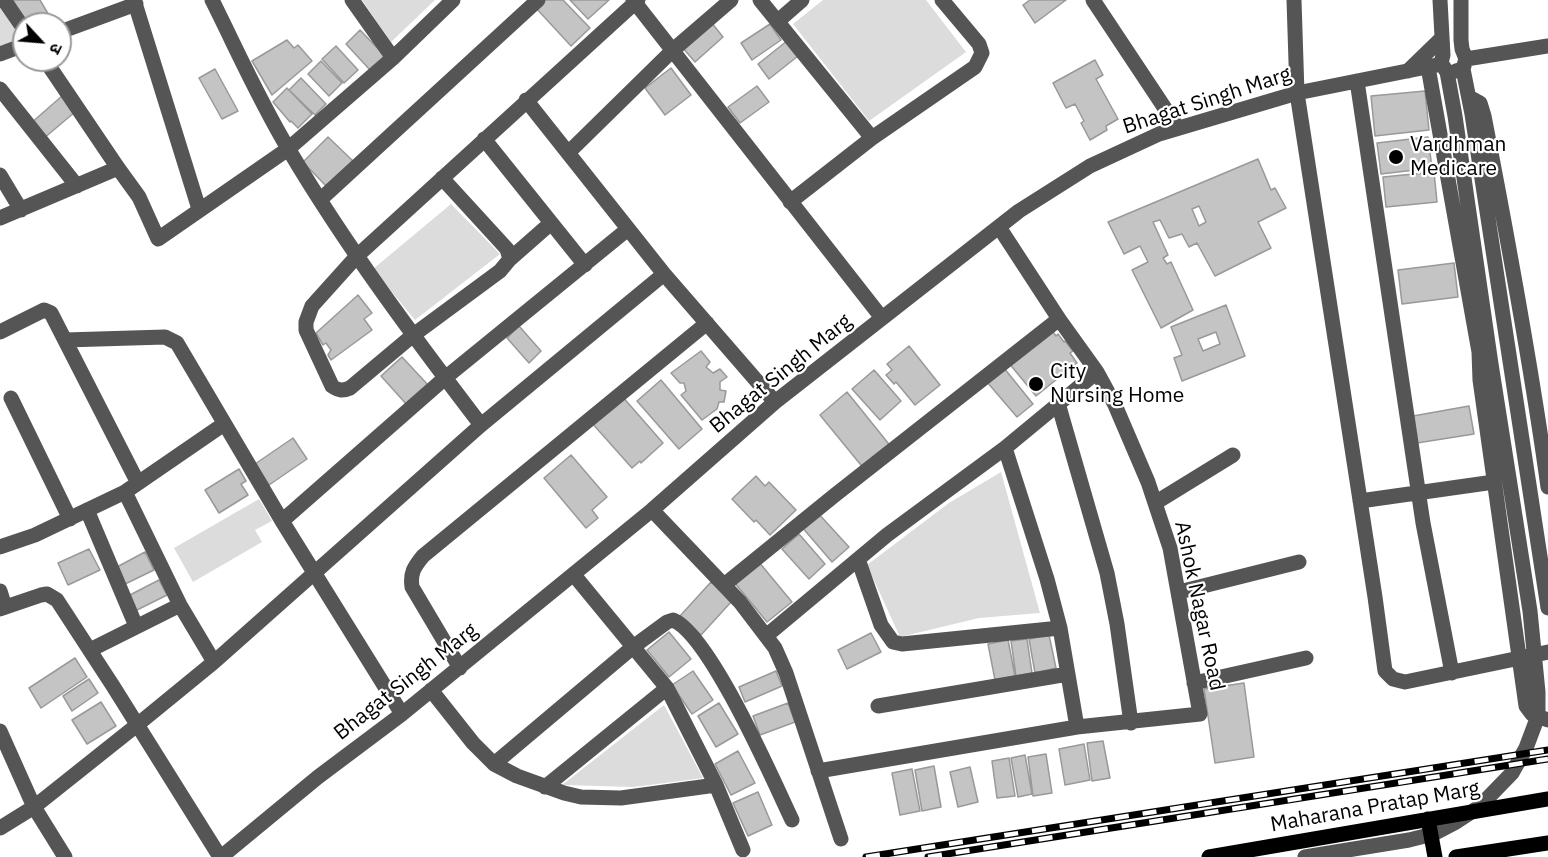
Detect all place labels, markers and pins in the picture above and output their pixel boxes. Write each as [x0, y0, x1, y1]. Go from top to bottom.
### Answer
place label: Vardhman Medicare [1410, 132, 1507, 182]
marker: Vardhman Medicare [1387, 148, 1405, 166]
place label: City Nursing Home [1050, 359, 1184, 409]
marker: City Nursing Home [1027, 375, 1045, 393]

